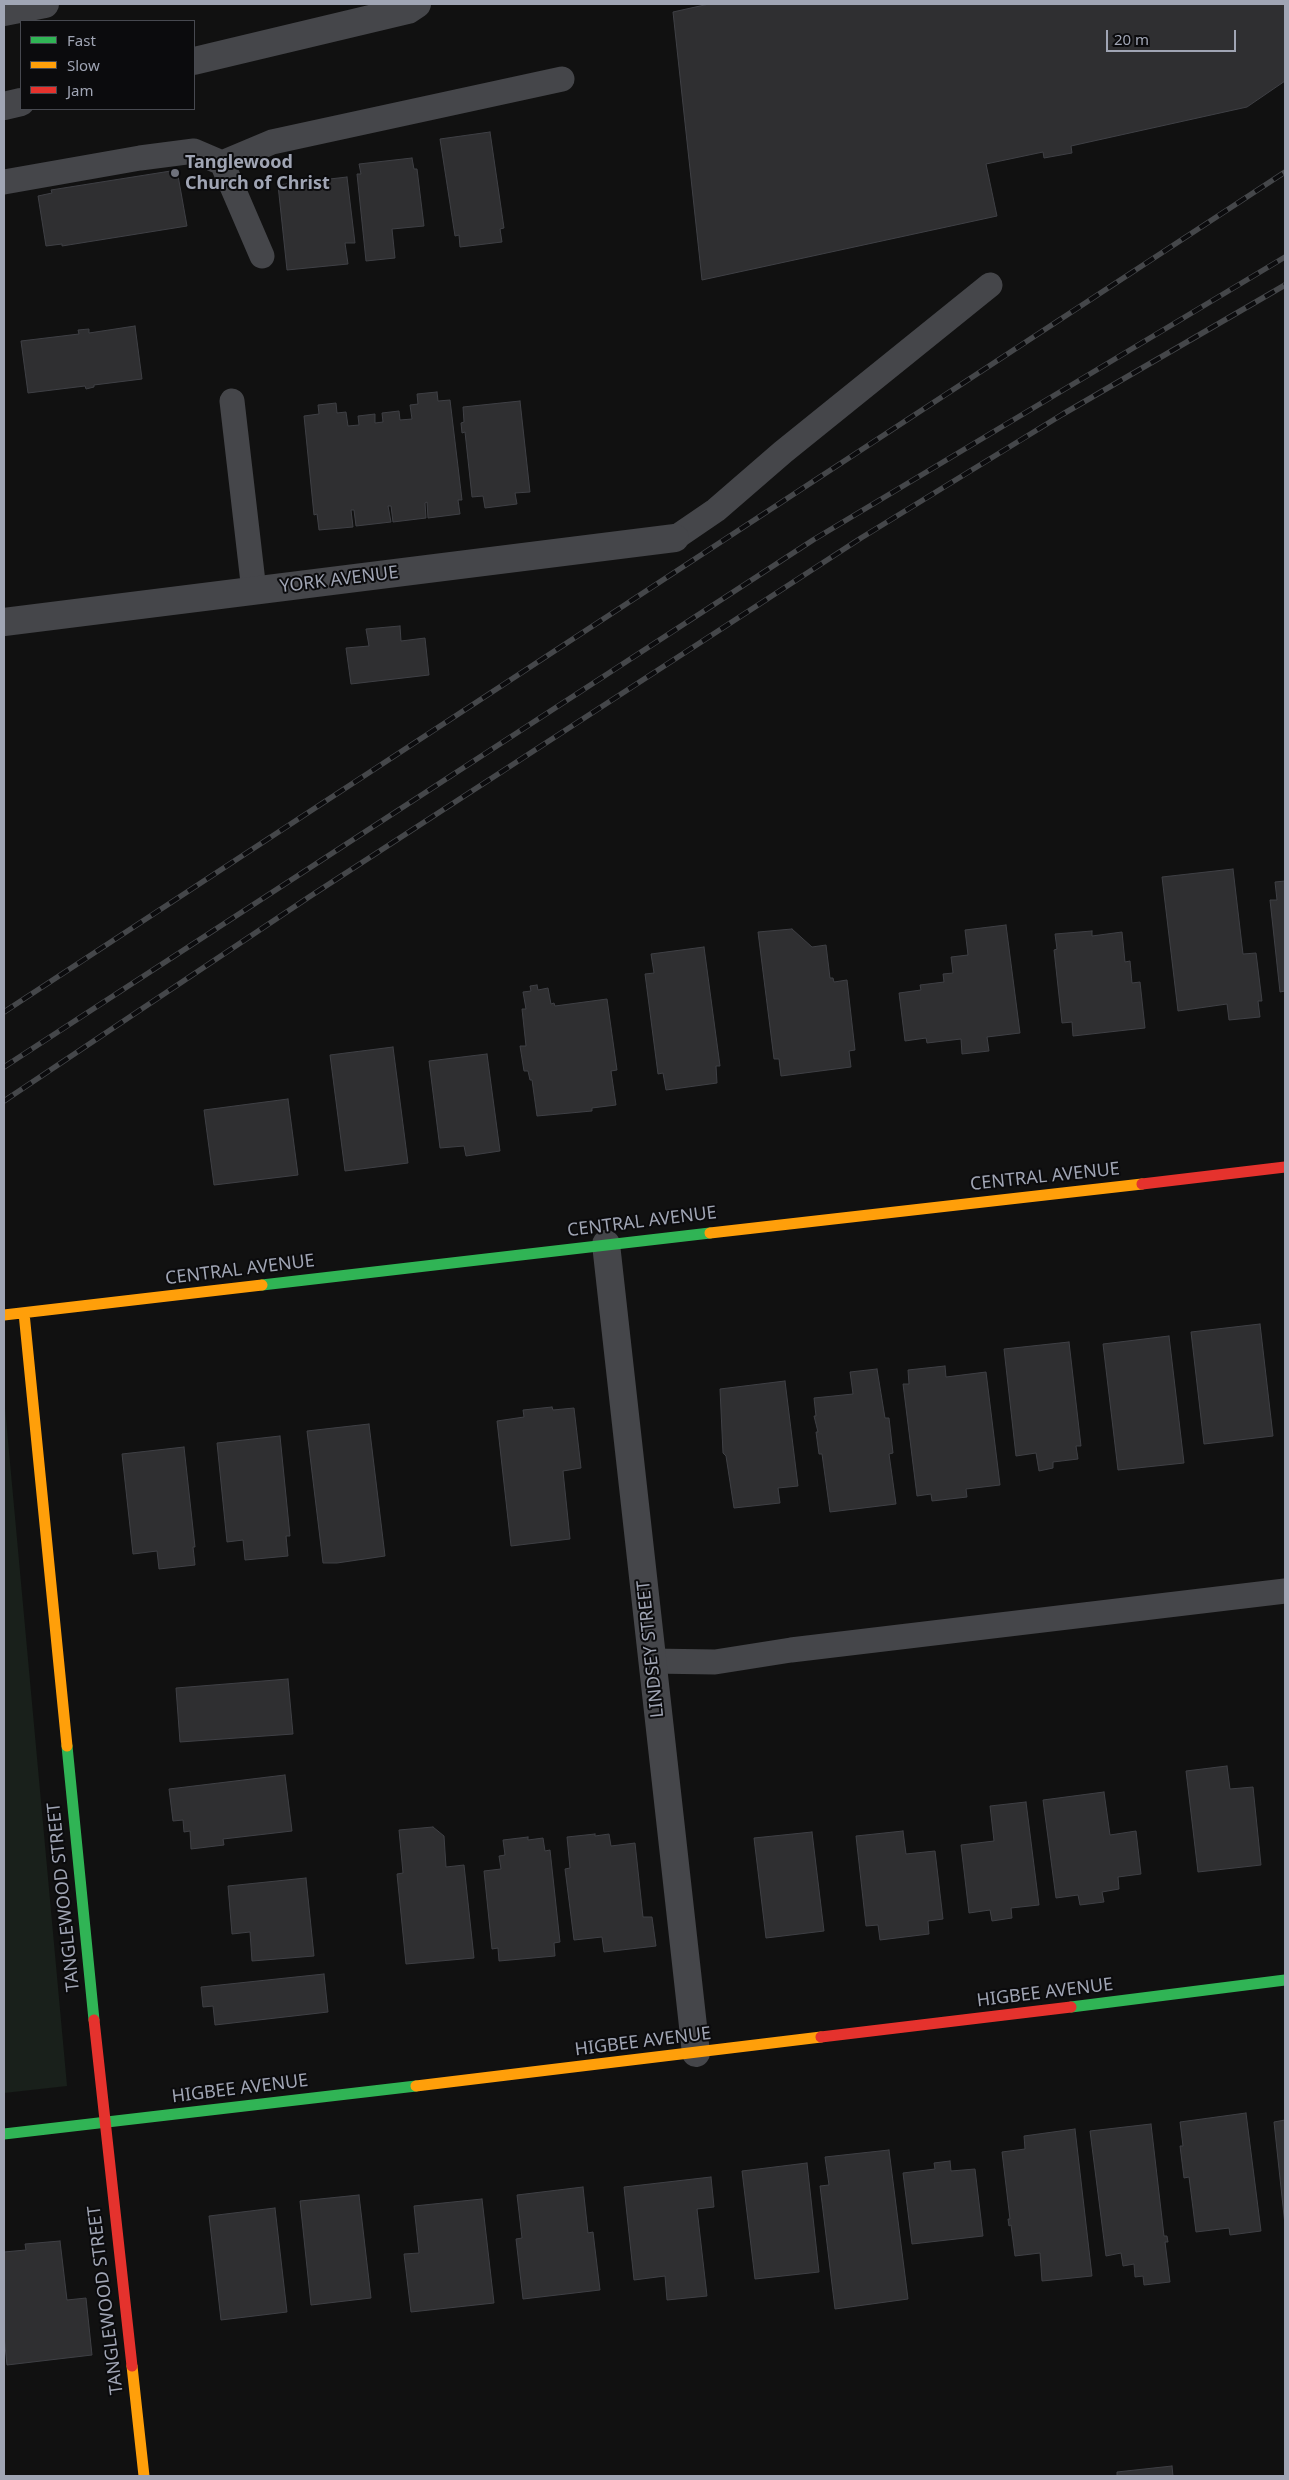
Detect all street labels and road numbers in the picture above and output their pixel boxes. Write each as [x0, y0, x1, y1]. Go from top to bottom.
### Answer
street label: YORK AVENUE [278, 562, 400, 598]
street label: CENTRAL AVENUE [969, 1158, 1121, 1196]
street label: CENTRAL AVENUE [566, 1202, 718, 1242]
street label: CENTRAL AVENUE [164, 1250, 316, 1290]
street label: LINDSEY STREET [633, 1579, 669, 1719]
street label: TANGLEWOOD STREET [43, 1801, 85, 1993]
street label: HIGBEE AVENUE [976, 1974, 1114, 2012]
street label: HIGBEE AVENUE [574, 2023, 712, 2061]
street label: HIGBEE AVENUE [171, 2070, 309, 2108]
street label: TANGLEWOOD STREET [84, 2204, 128, 2396]

